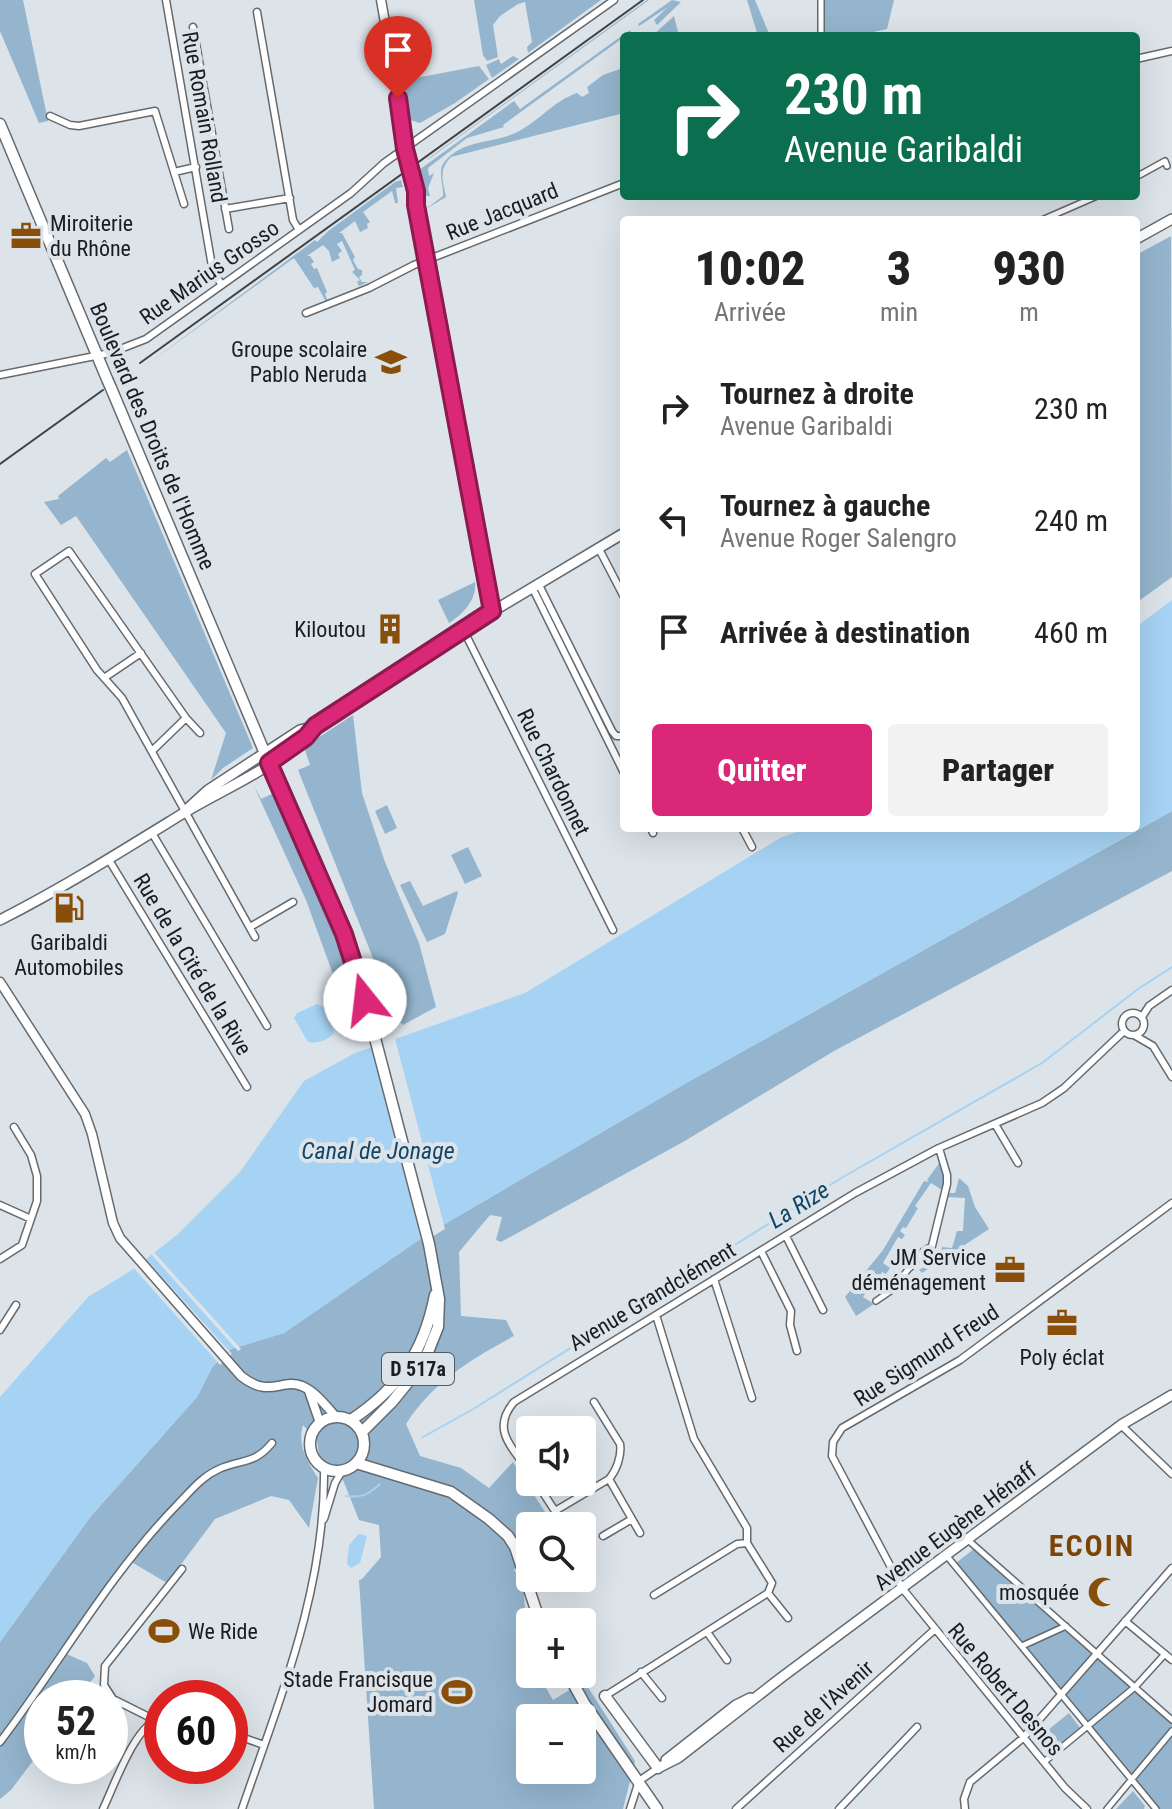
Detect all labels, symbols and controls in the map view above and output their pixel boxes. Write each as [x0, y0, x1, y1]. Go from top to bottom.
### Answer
pin [364, 16, 432, 98]
icon: arrive [376, 28, 420, 72]
street label: Rue Romain Rolland [177, 30, 232, 205]
text: 230 m [784, 62, 923, 128]
icon: right [652, 64, 756, 168]
text: Avenue Garibaldi [784, 129, 1023, 171]
street label: Rue Jacquard [443, 178, 562, 245]
place label: Miroiterie du Rhône [50, 211, 133, 261]
street label: Rue Marius Grosso [135, 215, 284, 330]
office icon: Miroiterie du Rhône [9, 219, 43, 253]
text: 10:02 [694, 240, 806, 297]
text: 3 [887, 240, 911, 297]
text: 930 [992, 240, 1066, 297]
text: Arrivée [714, 297, 786, 327]
text: min [880, 297, 918, 327]
text: m [1019, 297, 1039, 327]
street label: Boulevard des Droits de l'Homme [85, 299, 220, 573]
place label: Groupe scolaire Pablo Neruda [231, 337, 367, 387]
school or university icon: Groupe scolaire Pablo Neruda [374, 345, 408, 379]
text: Tournez à droite [720, 376, 914, 411]
icon: right [652, 386, 696, 430]
text: 230 m [1034, 391, 1108, 426]
text: Avenue Garibaldi [720, 411, 893, 441]
text: Tournez à gauche [720, 488, 930, 523]
icon: left [652, 498, 696, 542]
text: 240 m [1034, 503, 1108, 538]
text: Avenue Roger Salengro [720, 523, 957, 553]
icon: arrive [652, 610, 696, 654]
building icon: Kiloutou [373, 612, 407, 646]
text: Arrivée à destination [720, 615, 970, 650]
text: 460 m [1034, 615, 1108, 650]
place label: Kiloutou [294, 617, 366, 642]
street label: Rue Chardonnet [512, 705, 595, 840]
button: Quitter [652, 724, 872, 816]
button: Partager [888, 724, 1108, 816]
street label: Rue de la Cité de la Rive [128, 869, 257, 1059]
fuel station icon: Garibaldi Automobiles [52, 891, 86, 925]
place label: Garibaldi Automobiles [14, 930, 124, 980]
position arrow [323, 958, 407, 1042]
water label: Canal de Jonage [301, 1137, 455, 1165]
water label: La Rize [763, 1176, 835, 1234]
street label: Avenue Grandclément [565, 1237, 740, 1356]
place label: JM Service déménagement [851, 1245, 986, 1295]
office icon: JM Service déménagement [993, 1253, 1027, 1287]
street label: Rue Sigmund Freud [849, 1299, 1003, 1412]
office icon: Poly éclat [1045, 1306, 1079, 1340]
place label: Poly éclat [1020, 1345, 1104, 1370]
road number: D 517a [382, 1353, 454, 1385]
map controls [516, 1416, 596, 1784]
button: sound [516, 1416, 596, 1496]
street label: Avenue Eugène Hénaff [869, 1457, 1041, 1595]
button: search [516, 1512, 596, 1592]
district label: ECOIN [1049, 1528, 1135, 1563]
mosque icon: mosquée [1086, 1575, 1120, 1609]
place label: mosquée [999, 1580, 1079, 1605]
button: + [516, 1608, 596, 1688]
sports icon: We Ride [147, 1614, 181, 1648]
street label: Rue Robert Desnos [943, 1618, 1068, 1761]
place label: We Ride [188, 1619, 258, 1644]
street label: Rue de l'Avenir [768, 1655, 879, 1758]
place label: Stade Francisque Jomard [283, 1667, 433, 1717]
sports icon: Stade Francisque Jomard [440, 1675, 474, 1709]
speed limit sign: 60 [144, 1680, 248, 1784]
text: 52 [56, 1698, 96, 1745]
button: − [516, 1704, 596, 1784]
text: km/h [55, 1740, 97, 1764]

